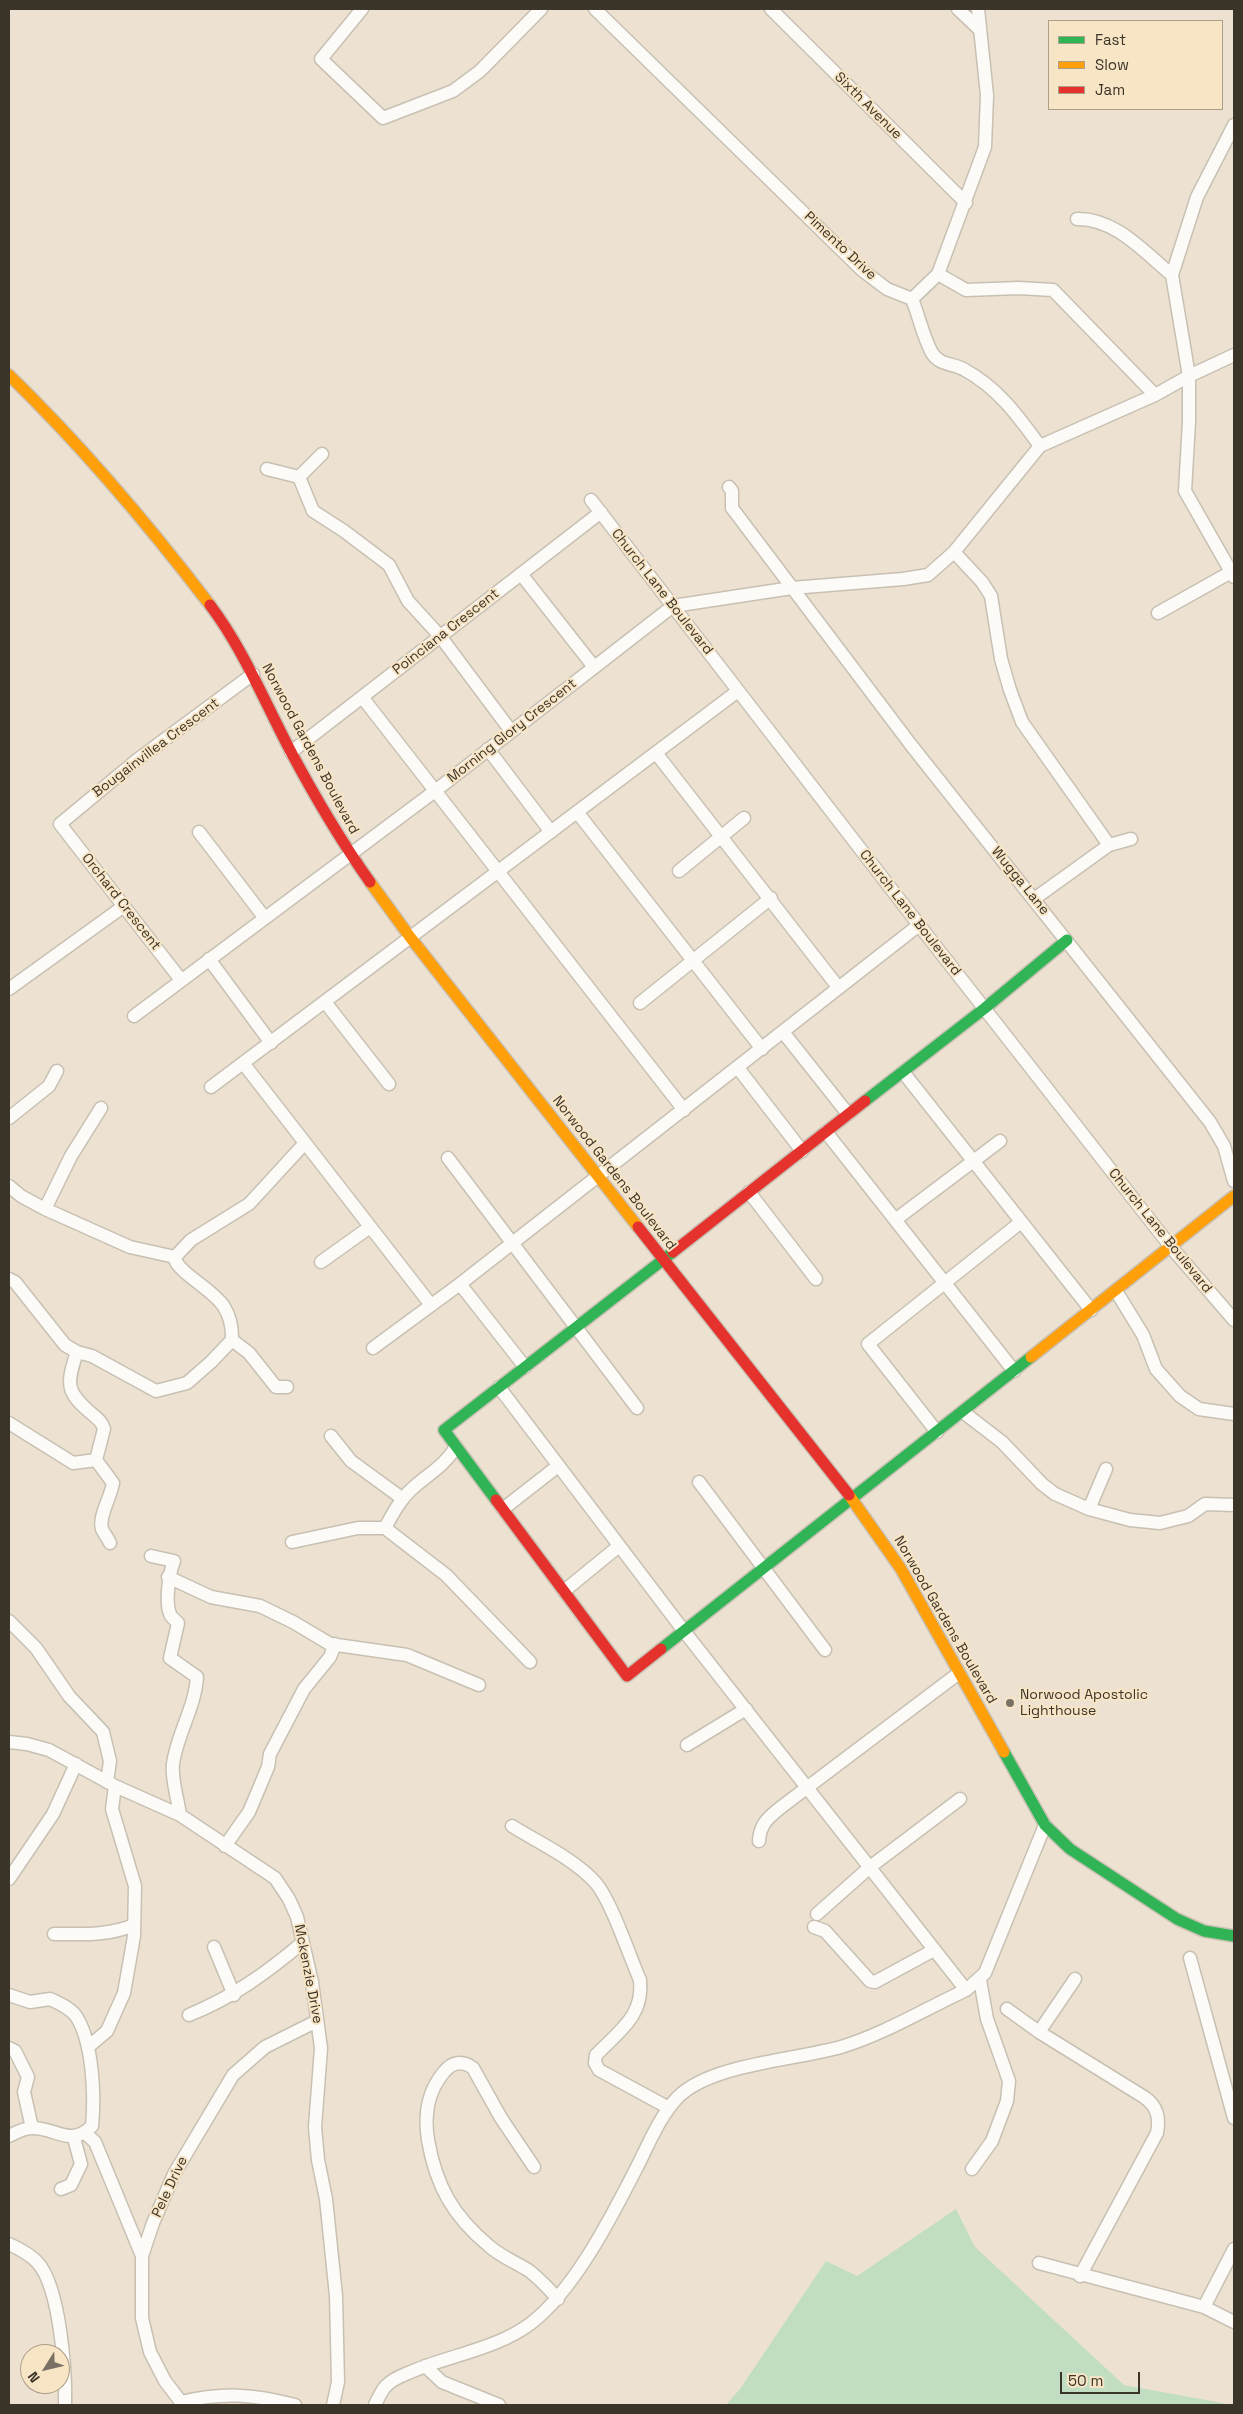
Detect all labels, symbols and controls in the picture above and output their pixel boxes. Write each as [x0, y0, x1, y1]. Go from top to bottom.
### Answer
legend [1048, 20, 1223, 110]
text: Fast [1095, 30, 1126, 49]
text: Slow [1095, 55, 1129, 74]
street label: Sixth Avenue [831, 69, 905, 143]
text: Jam [1095, 80, 1125, 99]
street label: Pimento Drive [800, 208, 880, 284]
street label: Church Lane Boulevard [608, 526, 716, 658]
street label: Poinciana Crescent [390, 585, 502, 679]
street label: Norwood Gardens Boulevard [258, 661, 362, 837]
street label: Morning Glory Crescent [444, 675, 580, 787]
street label: Bougainvillea Crescent [89, 695, 223, 801]
street label: Wugga Lane [987, 843, 1053, 919]
street label: Church Lane Boulevard [856, 847, 964, 979]
street label: Orchard Crescent [78, 850, 164, 954]
street label: Norwood Gardens Boulevard [549, 1093, 679, 1253]
street label: Church Lane Boulevard [1105, 1165, 1215, 1297]
street label: Norwood Gardens Boulevard [890, 1533, 1000, 1707]
place label: Norwood Apostolic Lighthouse [1020, 1687, 1148, 1720]
marker: Norwood Apostolic Lighthouse [1004, 1697, 1016, 1709]
street label: Mckenzie Drive [290, 1923, 326, 2025]
street label: Pele Drive [149, 2154, 191, 2220]
north arrow [20, 2344, 70, 2394]
scale bar [1063, 2362, 1143, 2394]
text: N [24, 2368, 44, 2386]
text: 50 m [1068, 2371, 1103, 2390]

